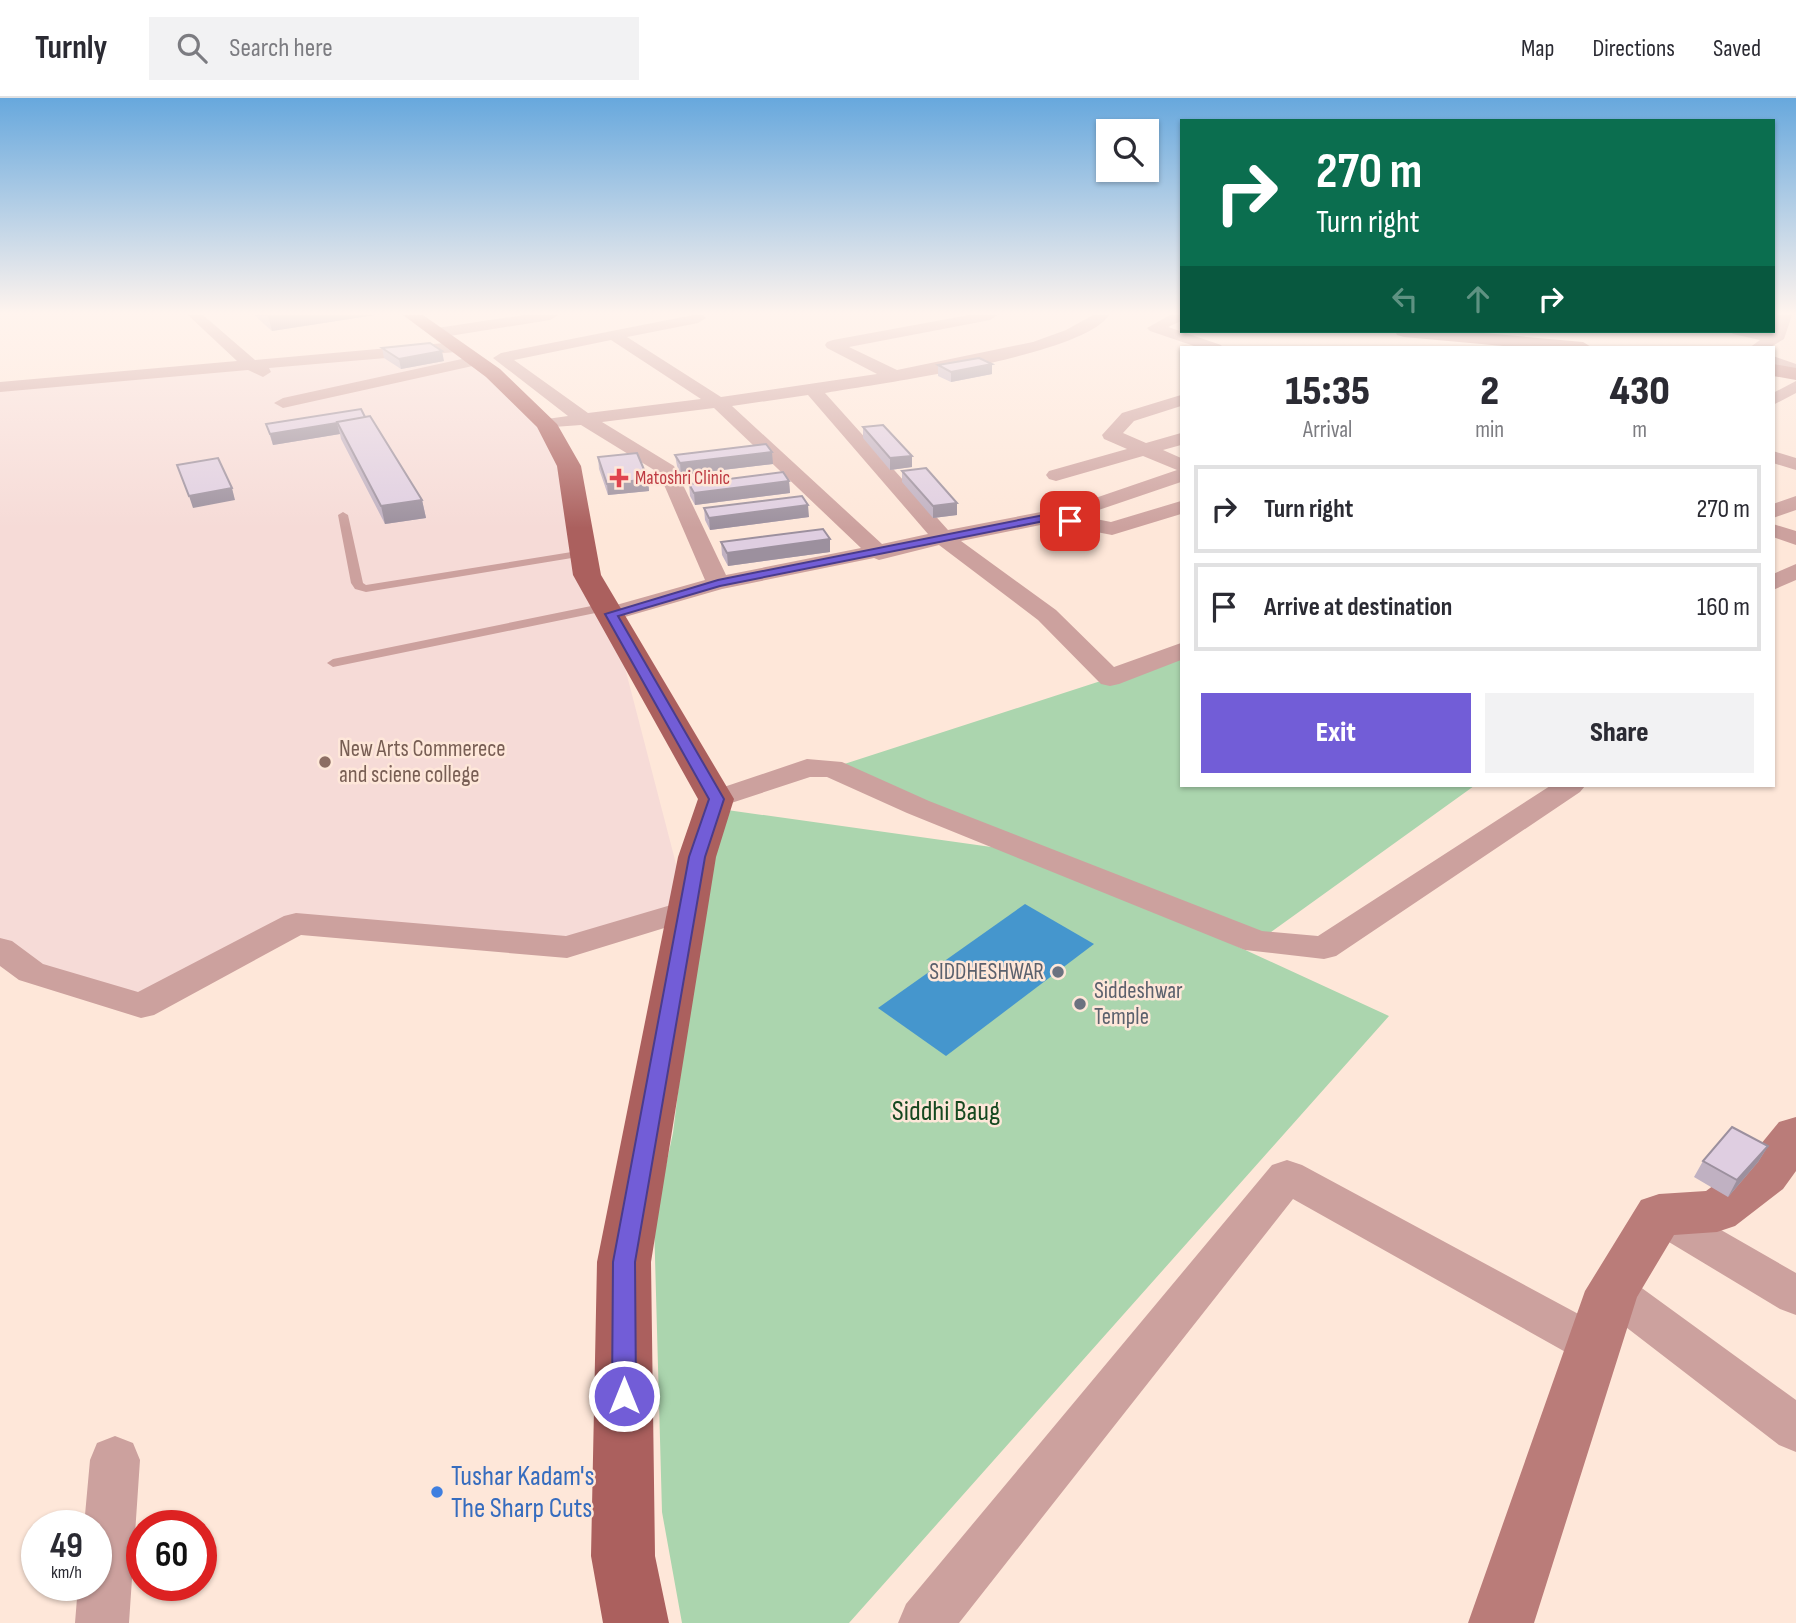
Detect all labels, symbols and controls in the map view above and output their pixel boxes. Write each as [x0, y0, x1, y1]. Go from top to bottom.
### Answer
search box [149, 17, 639, 80]
text: Turnly [35, 28, 107, 68]
icon: search [173, 29, 211, 67]
text: Search here [229, 33, 333, 64]
text: Map [1521, 34, 1554, 63]
text: Directions [1592, 34, 1675, 63]
text: Saved [1713, 34, 1761, 63]
map controls [1096, 119, 1159, 182]
button: search [1096, 119, 1159, 182]
text: 270 m [1316, 143, 1422, 202]
icon: right [1201, 147, 1292, 238]
text: Turn right [1316, 203, 1420, 242]
icon: left [1386, 280, 1424, 318]
icon: ahead [1459, 280, 1497, 318]
icon: right [1532, 280, 1570, 318]
text: 15:35 [1285, 366, 1370, 417]
text: 2 [1480, 366, 1499, 417]
text: 430 [1609, 366, 1670, 417]
text: Arrival [1303, 416, 1352, 444]
text: min [1475, 416, 1504, 444]
text: m [1632, 416, 1647, 444]
place label: Matoshri Clinic [635, 467, 730, 490]
marker: Matoshri Clinic [609, 468, 629, 488]
icon: right [1205, 490, 1243, 528]
pin [1040, 491, 1100, 551]
text: Turn right [1264, 494, 1353, 525]
text: 270 m [1697, 494, 1750, 525]
icon: arrive [1051, 502, 1089, 540]
icon: arrive [1205, 588, 1243, 626]
text: Arrive at destination [1264, 592, 1452, 623]
text: 160 m [1697, 592, 1750, 623]
button: Exit [1201, 693, 1471, 773]
button: Share [1485, 693, 1754, 773]
place label: New Arts Commerece and sciene college [339, 735, 506, 789]
marker: New Arts Commerece and sciene college [317, 754, 333, 770]
place label: SIDDHESHWAR [929, 958, 1044, 986]
marker: SIDDHESHWAR [1050, 964, 1066, 980]
place label: Siddeshwar Temple [1094, 977, 1183, 1031]
marker: Siddeshwar Temple [1072, 996, 1088, 1012]
park label: Siddhi Baug [892, 1095, 1000, 1128]
position arrow [587, 1359, 661, 1433]
place label: Tushar Kadam's The Sharp Cuts [451, 1460, 595, 1525]
marker: Tushar Kadam's The Sharp Cuts [429, 1484, 445, 1500]
speed limit sign: 60 [126, 1510, 217, 1601]
text: 49 [50, 1525, 83, 1568]
text: km/h [51, 1562, 82, 1583]

